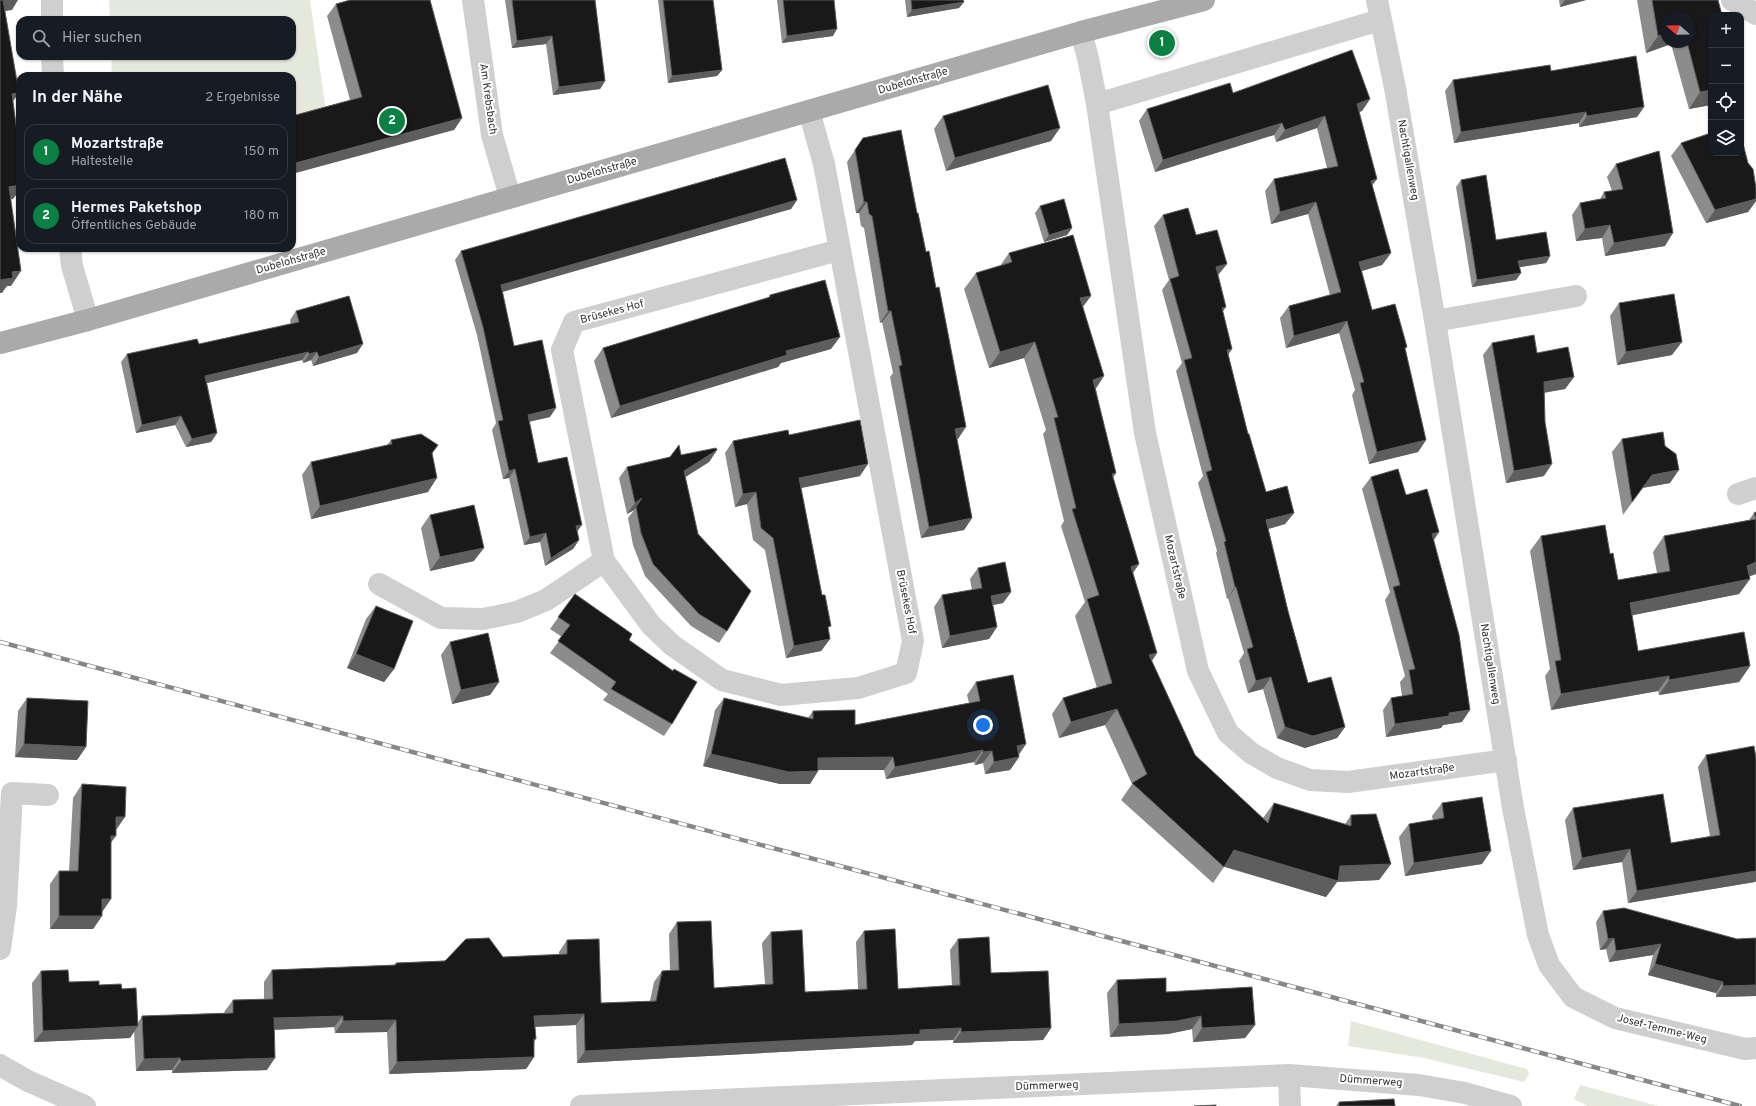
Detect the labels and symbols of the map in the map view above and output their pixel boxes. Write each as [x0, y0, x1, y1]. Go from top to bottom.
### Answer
north arrow [1660, 12, 1696, 48]
pin: 1 [1149, 28, 1175, 58]
street label: Am Krebsbach [476, 62, 500, 136]
street label: Dubelohstraße [877, 64, 950, 98]
pin: 2 [379, 106, 405, 136]
street label: Nachtigallenweg [1394, 119, 1422, 201]
street label: Dubelohstraße [566, 154, 639, 188]
street label: Dubelohstraße [255, 244, 328, 278]
street label: Brüsekes Hof [579, 297, 646, 327]
street label: Mozartstraße [1161, 534, 1189, 601]
street label: Brüsekes Hof [893, 569, 919, 636]
street label: Nachtigallenweg [1477, 623, 1503, 705]
your location [973, 715, 993, 735]
street label: Mozartstraße [1389, 760, 1455, 783]
street label: Josef-Temme-Weg [1616, 1011, 1708, 1047]
street label: Dümmerweg [1339, 1072, 1403, 1090]
street label: Dümmerweg [1015, 1078, 1079, 1094]

